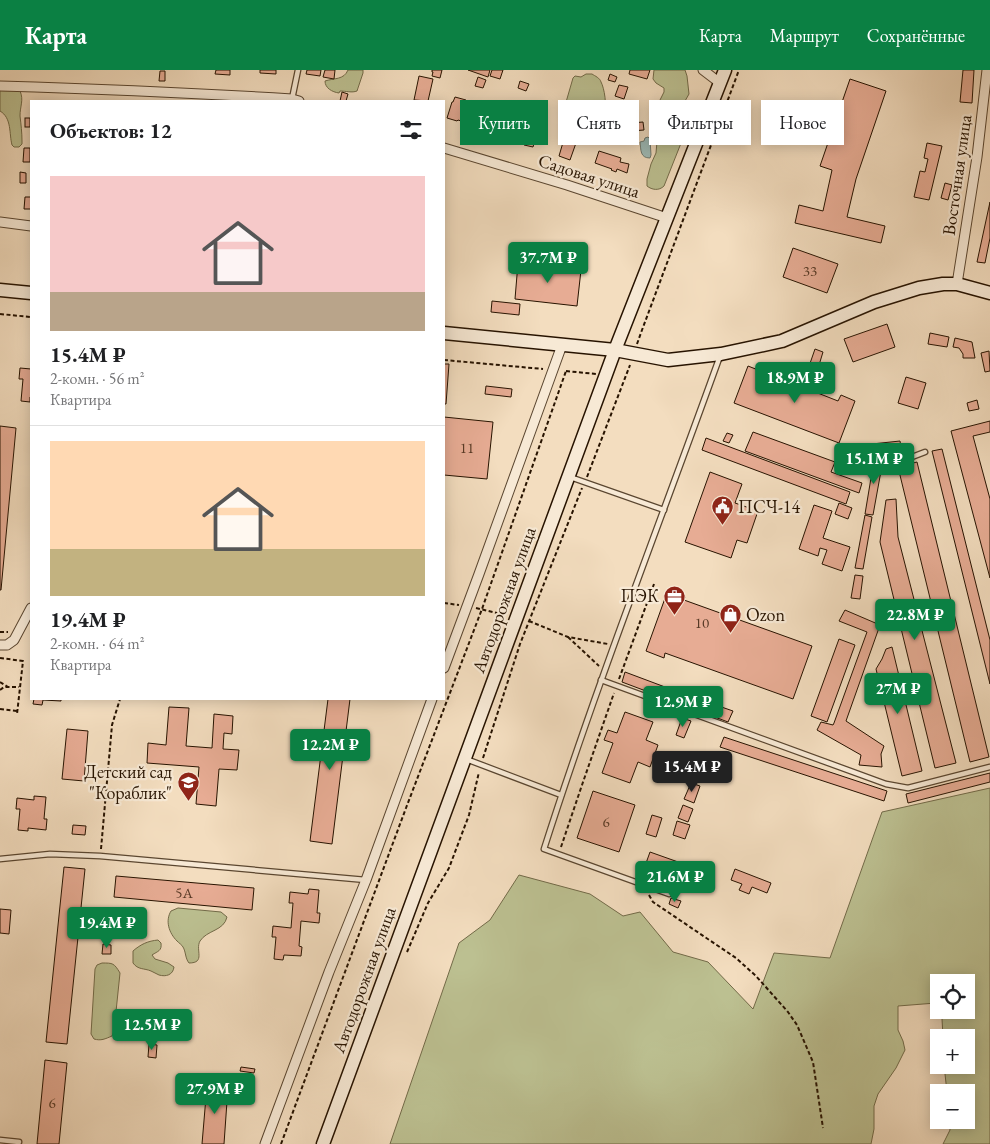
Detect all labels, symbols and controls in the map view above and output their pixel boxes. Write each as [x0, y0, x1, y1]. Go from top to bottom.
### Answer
text: Карта [25, 20, 87, 51]
text: Карта [699, 24, 742, 47]
text: Маршрут [770, 24, 839, 47]
text: Сохранённые [867, 24, 965, 47]
chip: Купить [460, 100, 548, 145]
chip: Снять [558, 100, 639, 145]
chip: Фильтры [649, 100, 751, 145]
chip: Новое [761, 100, 844, 145]
street label: Восточная улица [937, 112, 976, 237]
icon: filters [397, 116, 425, 144]
text: Объектов: 12 [50, 117, 172, 144]
street label: Садовая улица [535, 148, 644, 203]
icon: home [193, 208, 283, 298]
pin: 37.7M ₽ [502, 242, 594, 284]
text: 37.7M ₽ [519, 247, 577, 268]
house number: 33 [803, 261, 817, 280]
text: 15.4M ₽ [50, 341, 126, 368]
pin: 18.9M ₽ [749, 362, 841, 404]
text: 18.9M ₽ [766, 367, 824, 388]
text: 2-комн. · 56 m² [50, 368, 145, 389]
text: Квартира [50, 389, 111, 410]
house number: 11 [460, 438, 474, 457]
pin: 15.1M ₽ [828, 442, 920, 485]
text: 15.1M ₽ [845, 448, 903, 469]
icon: home [193, 474, 283, 564]
public building icon: ПСЧ-14 [710, 495, 734, 526]
place label: ПСЧ-14 [738, 495, 800, 518]
street label: Автодорожная улица [466, 523, 541, 677]
place label: ПЭК [620, 584, 659, 607]
office icon: ПЭК [663, 584, 687, 615]
pin: 22.8M ₽ [869, 598, 961, 641]
shop icon: Ozon [718, 603, 742, 634]
place label: Ozon [746, 603, 785, 626]
text: 22.8M ₽ [886, 604, 944, 625]
text: 19.4M ₽ [50, 606, 126, 633]
house number: 10 [695, 613, 709, 632]
text: 2-комн. · 64 m² [50, 633, 145, 654]
text: Квартира [50, 654, 111, 675]
pin: 27M ₽ [863, 672, 933, 715]
text: 27M ₽ [875, 678, 921, 699]
pin: 12.9M ₽ [637, 686, 729, 728]
text: 12.9M ₽ [654, 691, 712, 712]
pin: 12.2M ₽ [284, 728, 376, 771]
text: 12.2M ₽ [301, 734, 359, 755]
pin: 15.4M ₽ [646, 750, 738, 793]
text: 15.4M ₽ [663, 756, 721, 777]
place label: Детский сад "Кораблик" [84, 760, 172, 804]
school or university icon: Детский сад "Кораблик" [176, 770, 200, 801]
house number: 6 [602, 812, 610, 831]
pin: 21.6M ₽ [629, 860, 721, 903]
text: 21.6M ₽ [646, 866, 704, 887]
house number: 5А [175, 883, 193, 902]
street label: Автодорожная улица [326, 903, 401, 1057]
pin: 19.4M ₽ [61, 906, 153, 949]
text: 19.4M ₽ [78, 912, 136, 933]
map controls [930, 974, 975, 1129]
button: locate [930, 974, 975, 1019]
pin: 12.5M ₽ [106, 1008, 198, 1051]
text: 12.5M ₽ [123, 1014, 181, 1035]
button: + [930, 1029, 975, 1074]
pin: 27.9M ₽ [169, 1072, 261, 1115]
text: 27.9M ₽ [186, 1078, 244, 1099]
button: − [930, 1084, 975, 1129]
house number: 6 [48, 1093, 56, 1112]

